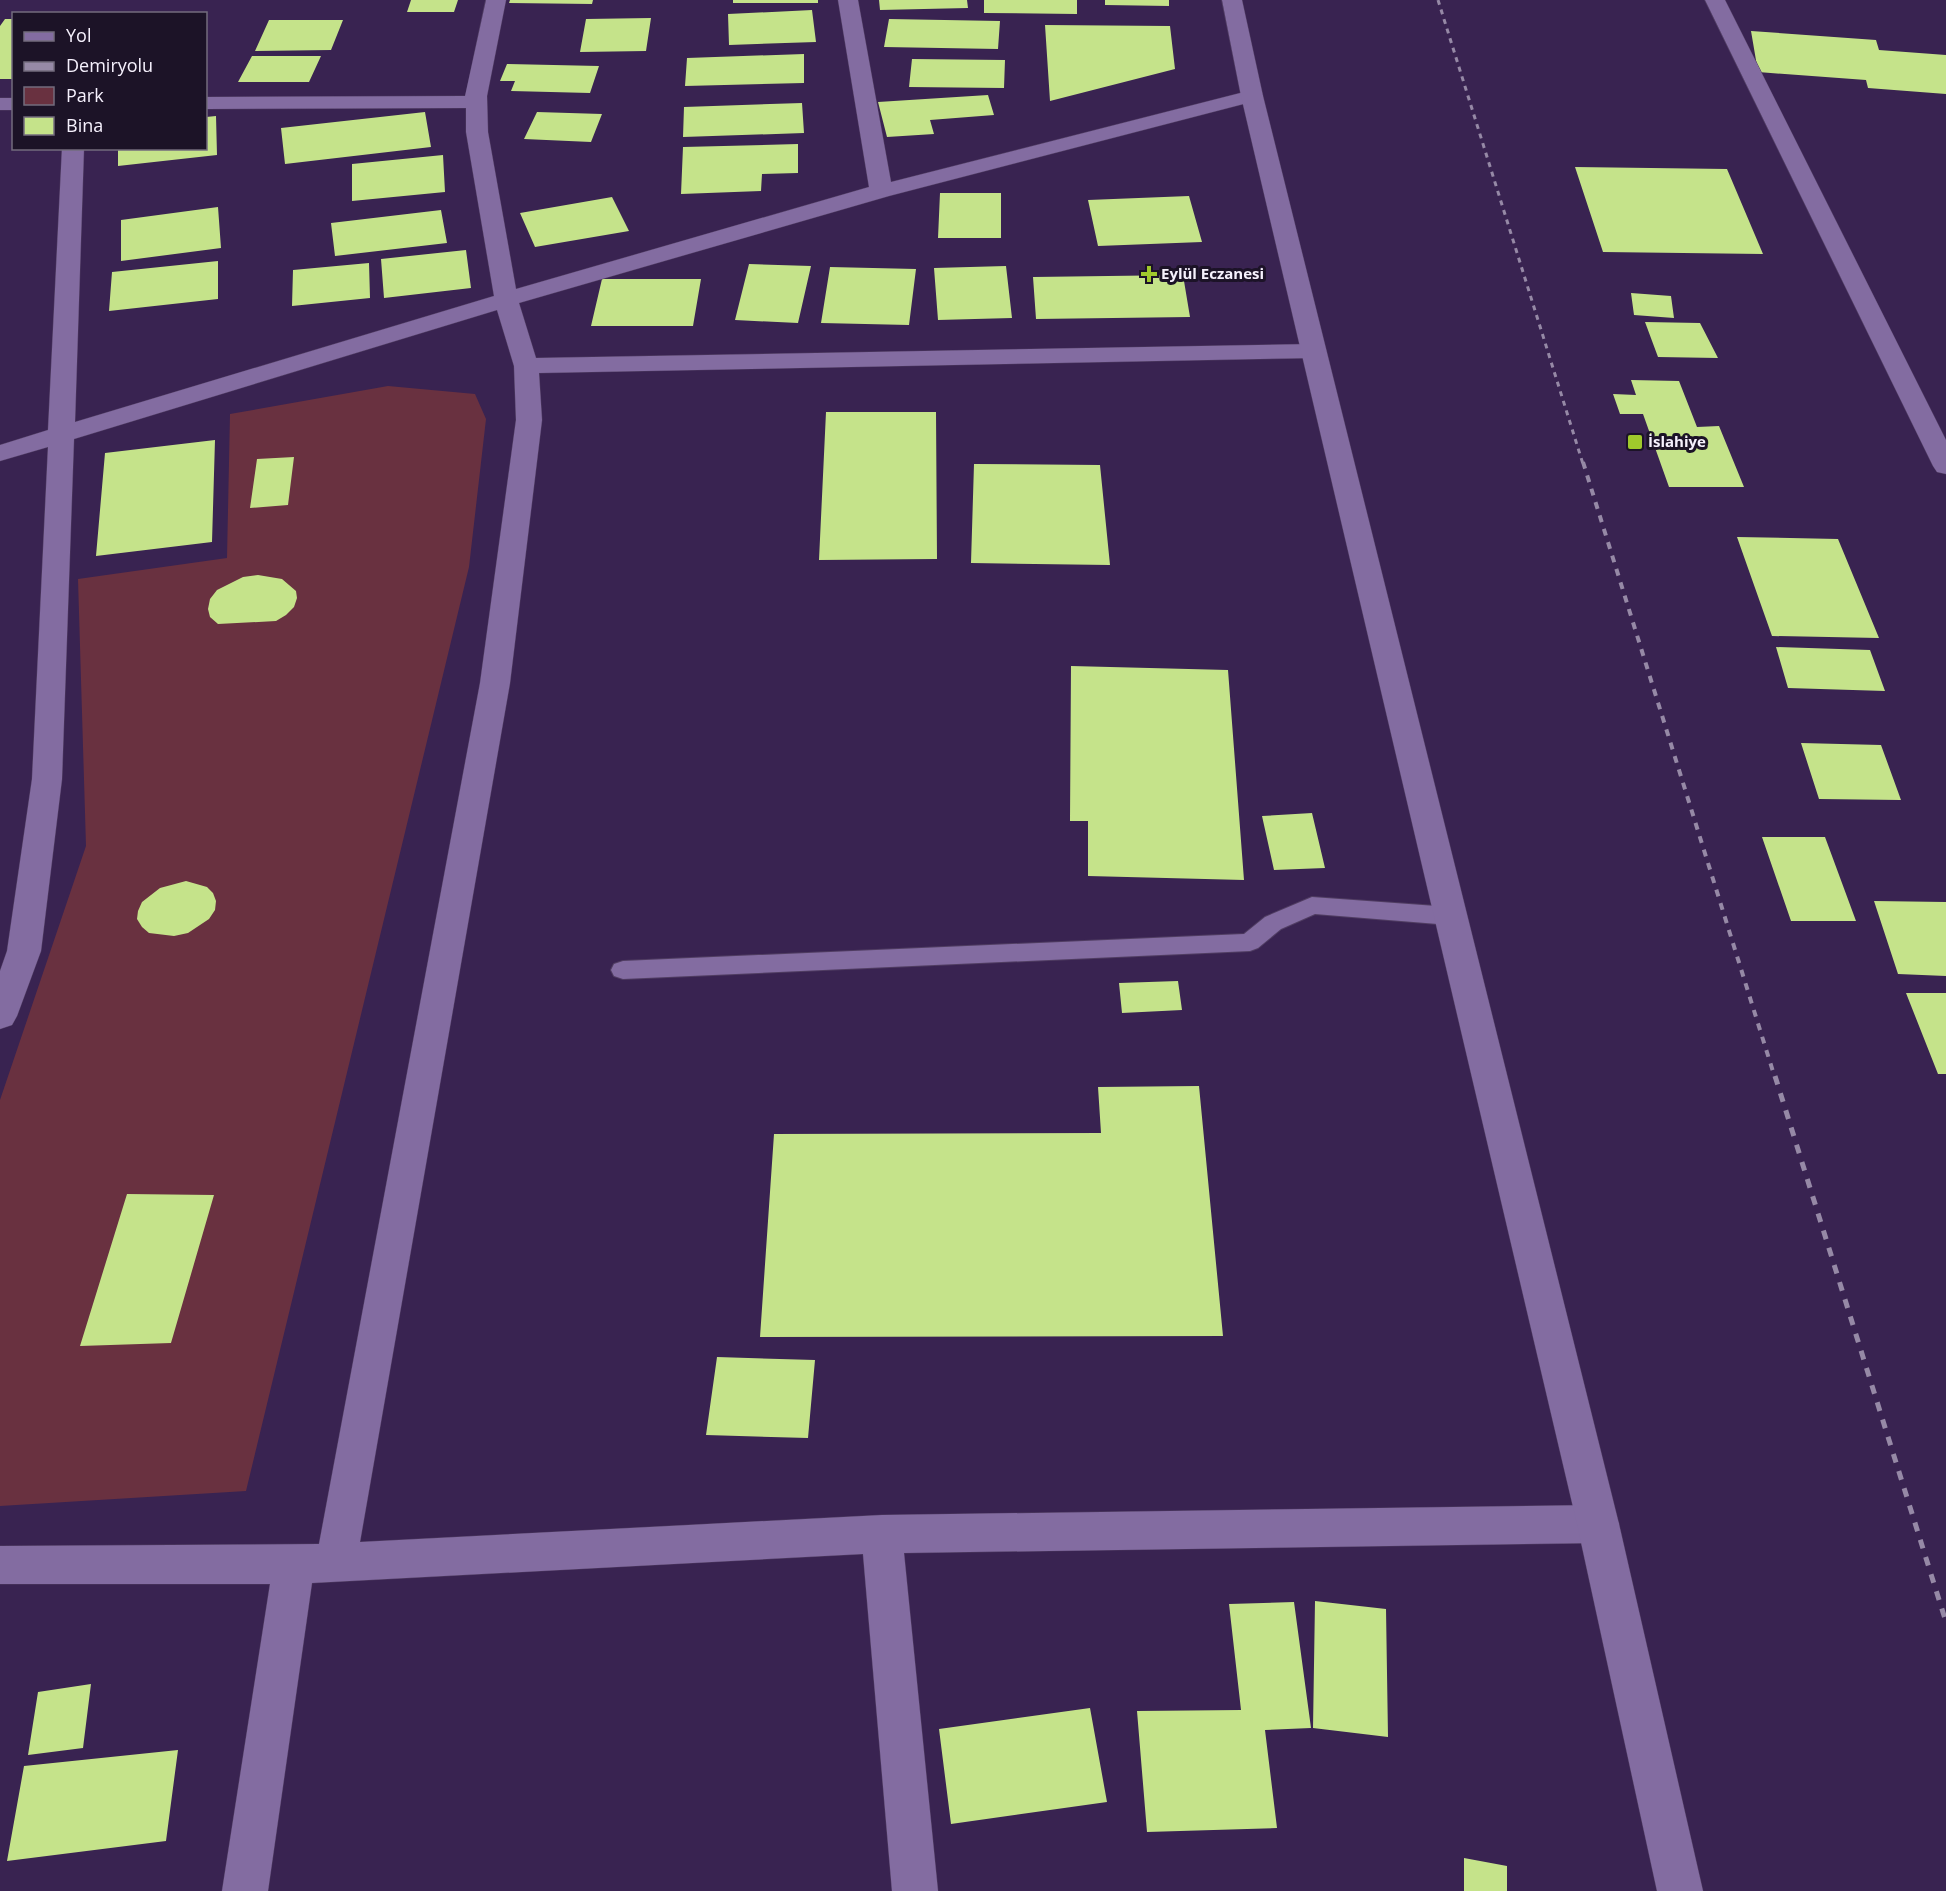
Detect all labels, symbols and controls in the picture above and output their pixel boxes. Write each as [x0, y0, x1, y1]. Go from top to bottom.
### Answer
legend [12, 12, 207, 150]
text: Yol [66, 23, 91, 47]
text: Demiryolu [66, 53, 153, 77]
text: Park [66, 83, 104, 107]
text: Bina [66, 113, 103, 137]
place label: Eylül Eczanesi [1161, 263, 1264, 283]
marker: Eylül Eczanesi [1142, 267, 1156, 281]
place label: İslahiye [1648, 431, 1706, 451]
marker: İslahiye [1626, 433, 1644, 451]

